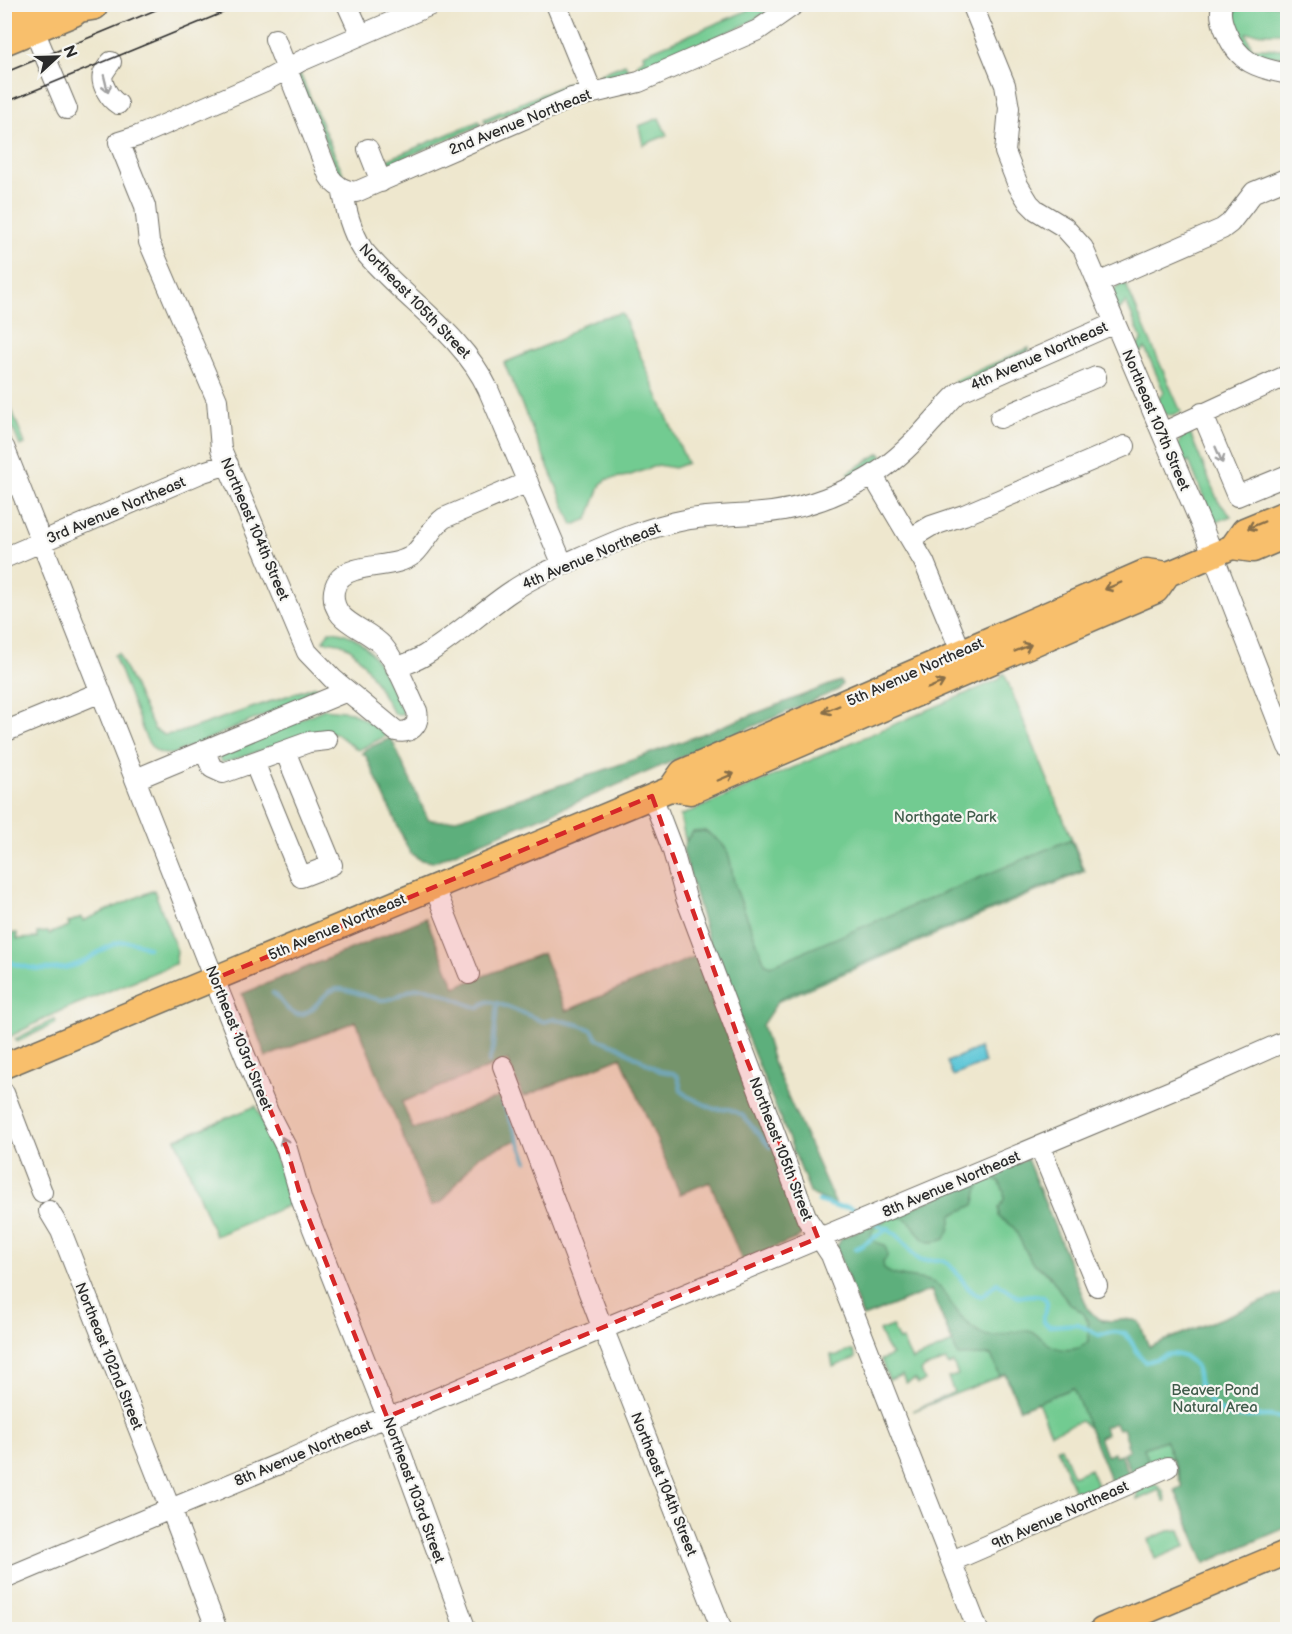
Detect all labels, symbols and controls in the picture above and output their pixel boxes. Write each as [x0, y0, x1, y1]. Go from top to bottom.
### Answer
north arrow [27, 27, 87, 87]
text: N [58, 43, 81, 61]
one-way arrow [100, 74, 112, 93]
street label: 2nd Avenue Northeast [446, 85, 595, 160]
street label: Northeast 105th Street [355, 240, 475, 363]
street label: 4th Avenue Northeast [968, 317, 1111, 395]
street label: Northeast 107th Street [1117, 347, 1194, 494]
one-way arrow [1214, 445, 1226, 463]
street label: Northeast 104th Street [216, 455, 293, 604]
street label: 3rd Avenue Northeast [44, 472, 189, 548]
street label: 4th Avenue Northeast [519, 519, 663, 594]
one-way arrow [1247, 520, 1266, 531]
one-way arrow [1104, 581, 1123, 592]
street label: 5th Avenue Northeast [844, 634, 987, 711]
one-way arrow [1013, 642, 1032, 653]
one-way arrow [926, 679, 944, 690]
one-way arrow [822, 704, 840, 715]
one-way arrow [716, 771, 734, 782]
park label: Northgate Park [894, 808, 997, 827]
street label: 5th Avenue Northeast [266, 890, 409, 965]
street label: Northeast 103rd Street [201, 963, 276, 1114]
street label: Northeast 105th Street [744, 1074, 817, 1224]
one-way arrow [279, 1137, 290, 1155]
street label: 8th Avenue Northeast [879, 1147, 1023, 1222]
street label: Northeast 102nd Street [70, 1280, 147, 1433]
park label: Beaver Pond Natural Area [1171, 1381, 1259, 1417]
street label: Northeast 104th Street [626, 1410, 701, 1559]
street label: Northeast 103rd Street [378, 1414, 449, 1566]
street label: 8th Avenue Northeast [231, 1416, 375, 1491]
street label: 9th Avenue Northeast [989, 1477, 1132, 1554]

